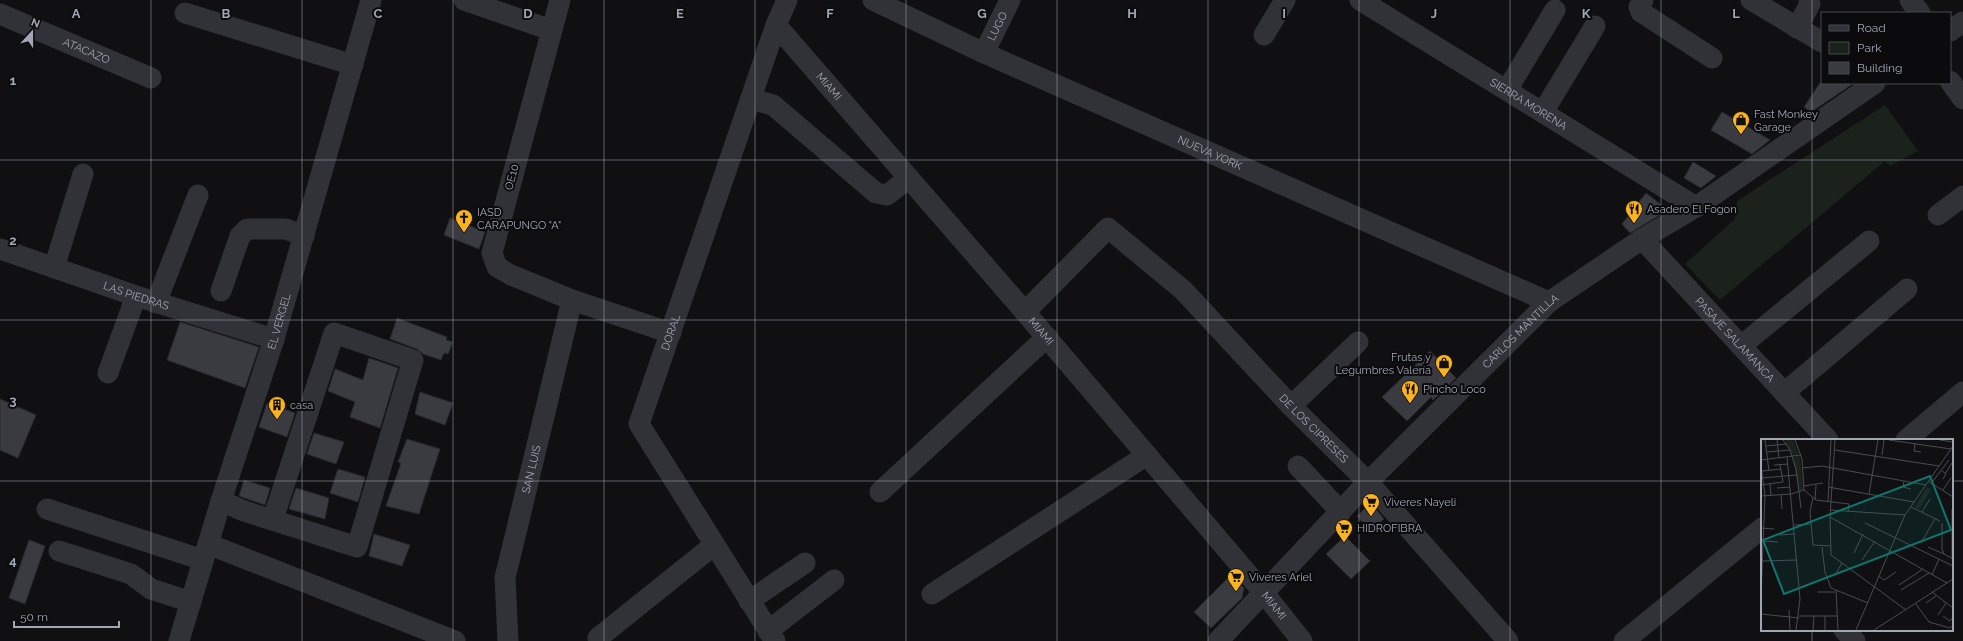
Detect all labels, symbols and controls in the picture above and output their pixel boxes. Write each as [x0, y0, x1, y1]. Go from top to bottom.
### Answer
text: A [72, 6, 81, 21]
text: B [222, 6, 231, 21]
text: C [374, 6, 383, 21]
text: D [523, 6, 533, 21]
text: E [676, 6, 684, 21]
text: F [826, 6, 834, 21]
text: G [977, 6, 987, 21]
text: H [1127, 6, 1137, 21]
text: I [1282, 6, 1286, 21]
text: J [1431, 6, 1437, 21]
text: K [1582, 6, 1591, 21]
text: L [1732, 6, 1740, 21]
street label: LUGO [985, 9, 1010, 43]
north arrow [12, 12, 52, 52]
legend [1821, 12, 1951, 84]
text: N [29, 16, 42, 31]
text: Road [1857, 21, 1886, 35]
street label: ATACAZO [61, 35, 112, 66]
text: Park [1857, 41, 1882, 55]
text: Building [1857, 61, 1903, 75]
street label: MIAMI [814, 70, 845, 103]
text: 1 [10, 73, 17, 88]
street label: SIERRA MORENA [1488, 75, 1570, 133]
place label: Fast Monkey Garage [1754, 108, 1818, 134]
shop icon: Fast Monkey Garage [1731, 110, 1751, 135]
street label: NUEVA YORK [1176, 133, 1245, 173]
street label: OE10 [502, 162, 522, 191]
restaurant icon: Asadero El Fogon [1624, 199, 1644, 224]
place label: Asadero El Fogon [1647, 203, 1737, 216]
place label: IASD CARAPUNGO "A" [477, 206, 561, 232]
church icon: IASD CARAPUNGO "A" [454, 208, 474, 233]
text: 2 [9, 233, 17, 248]
street label: LAS PIEDRAS [102, 279, 171, 313]
street label: EL VERGEL [265, 291, 293, 351]
street label: CARLOS MANTILLA [1480, 291, 1561, 371]
street label: PASAJE SALAMANCA [1693, 295, 1778, 385]
street label: DORAL [658, 312, 683, 352]
street label: MIAMI [1026, 315, 1057, 348]
place label: Frutas y Legumbres Valería [1336, 351, 1431, 377]
shop icon: Frutas y Legumbres Valería [1434, 353, 1454, 378]
restaurant icon: Pincho Loco [1400, 379, 1420, 404]
place label: Pincho Loco [1423, 383, 1486, 396]
street label: DE LOS CIPRESES [1277, 391, 1351, 466]
text: 3 [9, 393, 17, 408]
building icon: casa [267, 395, 287, 420]
place label: casa [290, 399, 313, 412]
inset map [1761, 439, 1953, 631]
street label: SAN LUIS [519, 443, 543, 495]
supermarket icon: Viveres Nayeli [1361, 492, 1381, 517]
place label: Viveres Nayeli [1384, 496, 1456, 509]
supermarket icon: HIDROFIBRA [1334, 518, 1354, 543]
place label: HIDROFIBRA [1357, 522, 1423, 535]
text: 4 [9, 553, 17, 568]
supermarket icon: Viveres Ariel [1226, 567, 1246, 592]
place label: Viveres Ariel [1249, 571, 1312, 584]
street label: MIAMI [1259, 589, 1289, 622]
scale bar [14, 603, 119, 629]
text: 50 m [20, 610, 48, 624]

